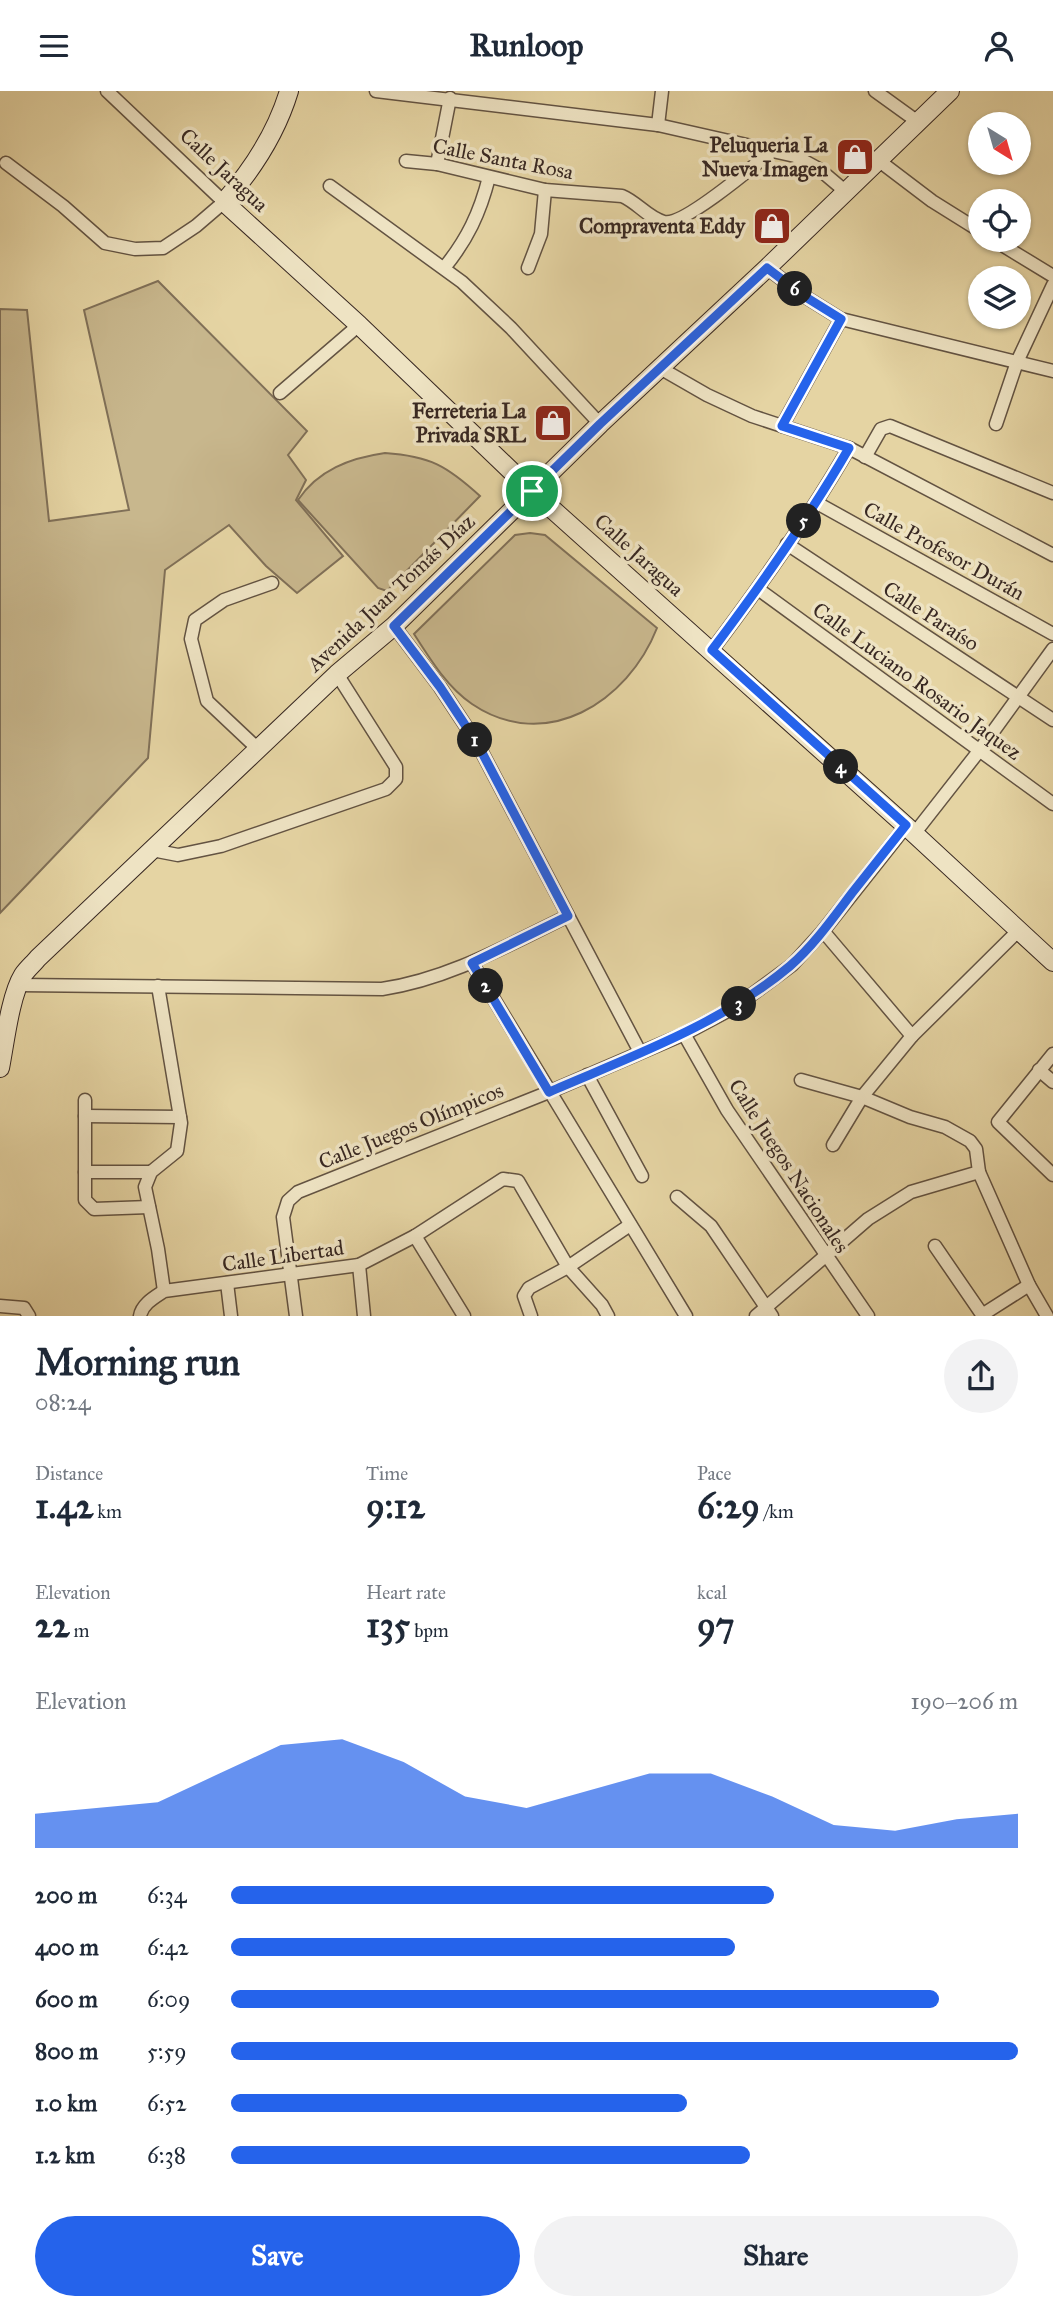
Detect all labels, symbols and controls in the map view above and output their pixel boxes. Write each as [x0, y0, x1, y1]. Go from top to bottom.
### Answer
text: Runloop [470, 26, 583, 65]
icon: menu [35, 27, 73, 65]
icon: person [980, 27, 1018, 65]
north arrow [968, 112, 1031, 175]
map controls [968, 112, 1031, 329]
street label: Calle Jaragua [174, 122, 274, 218]
place label: Peluqueria La Nueva Imagen [702, 132, 829, 182]
street label: Calle Santa Rosa [431, 133, 576, 185]
shop icon: Peluqueria La Nueva Imagen [834, 136, 876, 178]
button: locate [968, 189, 1031, 252]
shop icon: Compraventa Eddy [751, 205, 793, 247]
place label: Compraventa Eddy [579, 213, 746, 239]
button: layers [968, 266, 1031, 329]
pin: 6 [778, 271, 812, 307]
text: 6 [790, 277, 799, 300]
place label: Ferreteria La Privada SRL [412, 398, 527, 448]
shop icon: Ferreteria La Privada SRL [532, 402, 574, 444]
pin [502, 461, 562, 521]
icon: arrive [513, 472, 551, 510]
street label: Calle Profesor Durán [859, 496, 1029, 606]
pin: 5 [786, 503, 822, 539]
street label: Avenida Juan Tomás Díaz [301, 508, 480, 678]
street label: Calle Jaragua [589, 508, 689, 602]
text: 5 [799, 509, 808, 532]
street label: Calle Paraíso [878, 575, 984, 657]
street label: Calle Luciano Rosario Jaquez [808, 596, 1027, 766]
pin: 1 [458, 723, 492, 757]
text: 1 [471, 728, 478, 751]
pin: 4 [824, 749, 858, 785]
text: 4 [835, 755, 846, 778]
pin: 2 [468, 969, 504, 1003]
text: 2 [481, 974, 490, 997]
pin: 3 [722, 986, 756, 1021]
text: 3 [735, 992, 742, 1015]
street label: Calle Juegos Nacionales [723, 1074, 855, 1258]
street label: Calle Juegos Olímpicos [315, 1077, 507, 1175]
street label: Calle Libertad [220, 1235, 346, 1277]
text: Morning run [35, 1339, 240, 1385]
button: share [944, 1339, 1018, 1413]
text: 08:24 [35, 1388, 91, 1416]
text: Distance [35, 1462, 103, 1485]
text: Time [366, 1462, 408, 1485]
text: Pace [697, 1462, 731, 1485]
text: 1.42 [35, 1485, 93, 1528]
text: 9:12 [366, 1485, 425, 1528]
text: 6:29 [697, 1485, 760, 1528]
text: km [93, 1500, 122, 1523]
text: /km [760, 1500, 794, 1523]
text: Elevation [35, 1581, 110, 1604]
text: Heart rate [366, 1581, 446, 1604]
text: kcal [697, 1581, 727, 1604]
text: 22 [35, 1604, 69, 1647]
text: 135 [366, 1604, 410, 1647]
text: 97 [697, 1604, 734, 1647]
text: m [69, 1619, 89, 1642]
text: bpm [410, 1619, 449, 1642]
text: Elevation [35, 1687, 126, 1715]
text: 190–206 m [911, 1687, 1018, 1715]
text: 200 m [35, 1881, 97, 1909]
text: 6:34 [147, 1881, 187, 1909]
text: 400 m [35, 1933, 99, 1961]
text: 6:42 [147, 1933, 189, 1961]
text: 600 m [35, 1985, 98, 2013]
text: 6:09 [147, 1985, 190, 2013]
text: 800 m [35, 2037, 98, 2065]
text: 5:59 [147, 2037, 187, 2065]
text: 1.0 km [35, 2089, 97, 2117]
text: 6:52 [147, 2089, 187, 2117]
text: 1.2 km [35, 2141, 95, 2169]
text: 6:38 [147, 2141, 186, 2169]
button: Save [35, 2216, 520, 2296]
button: Share [534, 2216, 1018, 2296]

